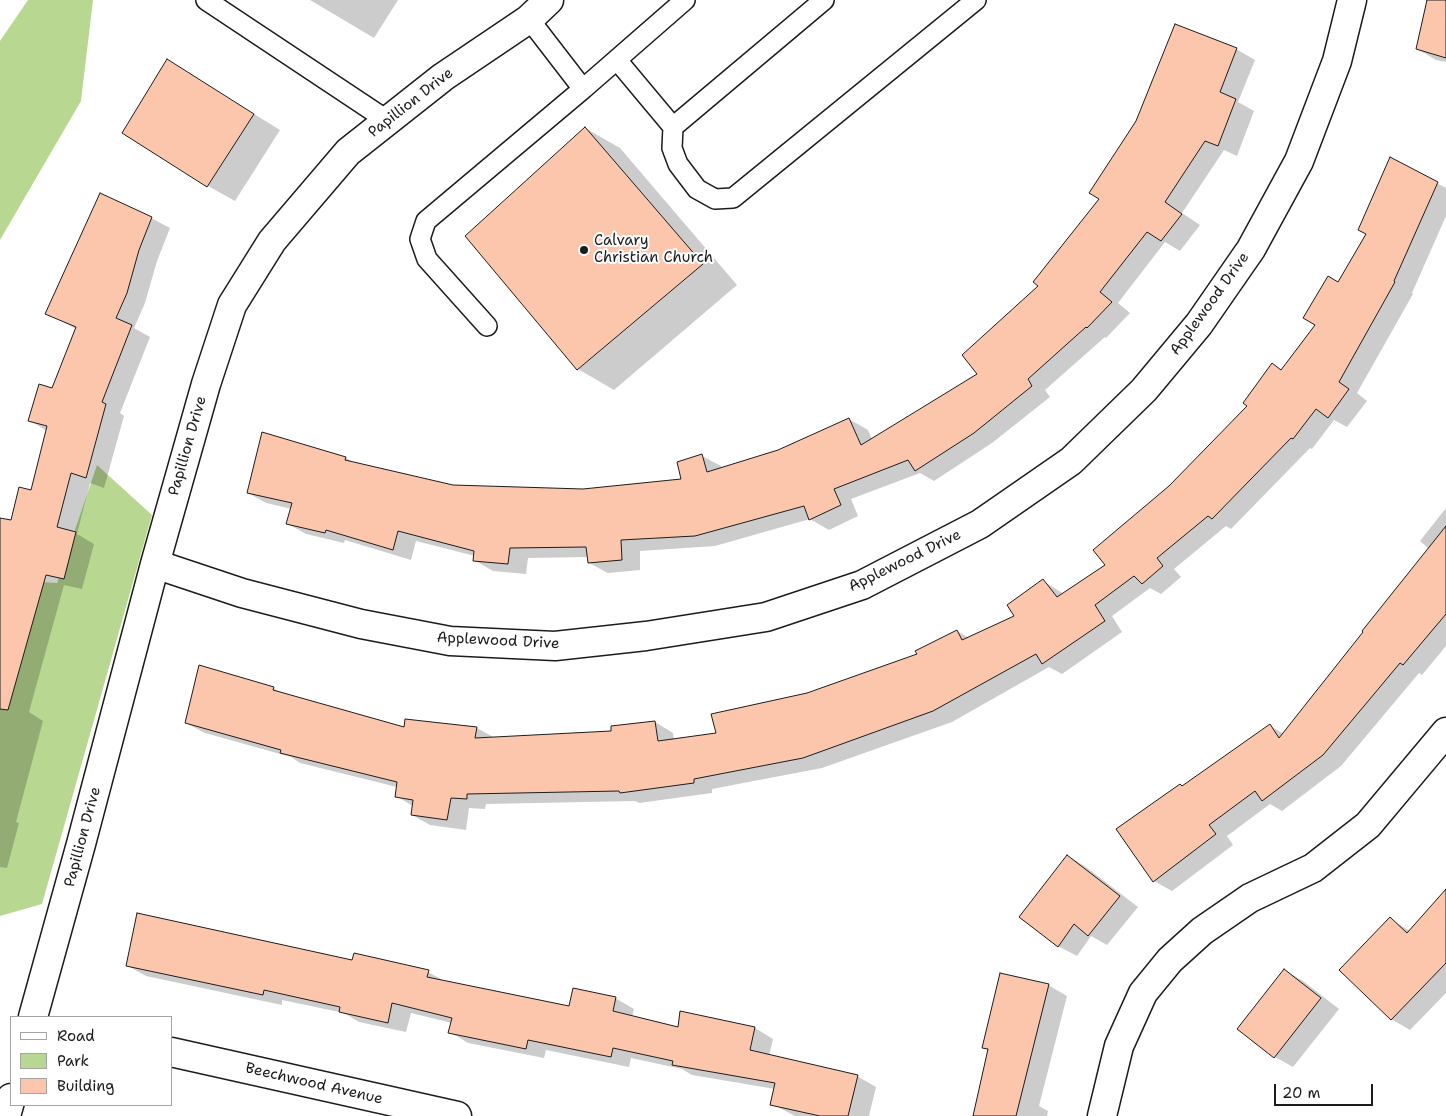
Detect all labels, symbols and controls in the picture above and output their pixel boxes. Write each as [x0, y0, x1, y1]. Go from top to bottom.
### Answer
street label: Papillion Drive [365, 64, 457, 142]
place label: Calvary Christian Church [594, 232, 713, 267]
marker: Calvary Christian Church [578, 244, 590, 256]
street label: Applewood Drive [1167, 249, 1253, 359]
street label: Papillion Drive [165, 394, 211, 498]
street label: Applewood Drive [846, 526, 964, 596]
street label: Applewood Drive [436, 629, 560, 653]
street label: Papillion Drive [61, 785, 105, 889]
legend [10, 1016, 172, 1106]
text: Road [57, 1026, 95, 1046]
text: Park [57, 1051, 89, 1071]
street label: Beechwood Avenue [244, 1059, 384, 1109]
scale bar [1276, 1074, 1375, 1106]
text: Building [57, 1076, 114, 1096]
text: 20 m [1282, 1083, 1321, 1103]

